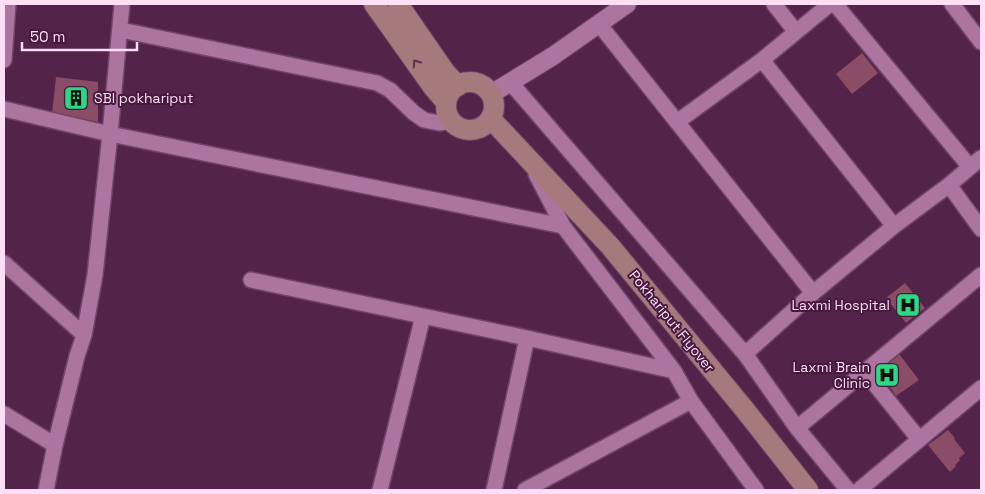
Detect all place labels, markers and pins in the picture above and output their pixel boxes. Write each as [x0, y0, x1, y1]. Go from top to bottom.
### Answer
building icon: SBI pokhariput [63, 85, 89, 111]
place label: SBI pokhariput [94, 89, 193, 107]
hospital icon: Laxmi Hospital [895, 292, 921, 318]
place label: Laxmi Hospital [791, 296, 890, 314]
place label: Laxmi Brain Clinic [793, 358, 870, 392]
hospital icon: Laxmi Brain Clinic [874, 362, 900, 388]

